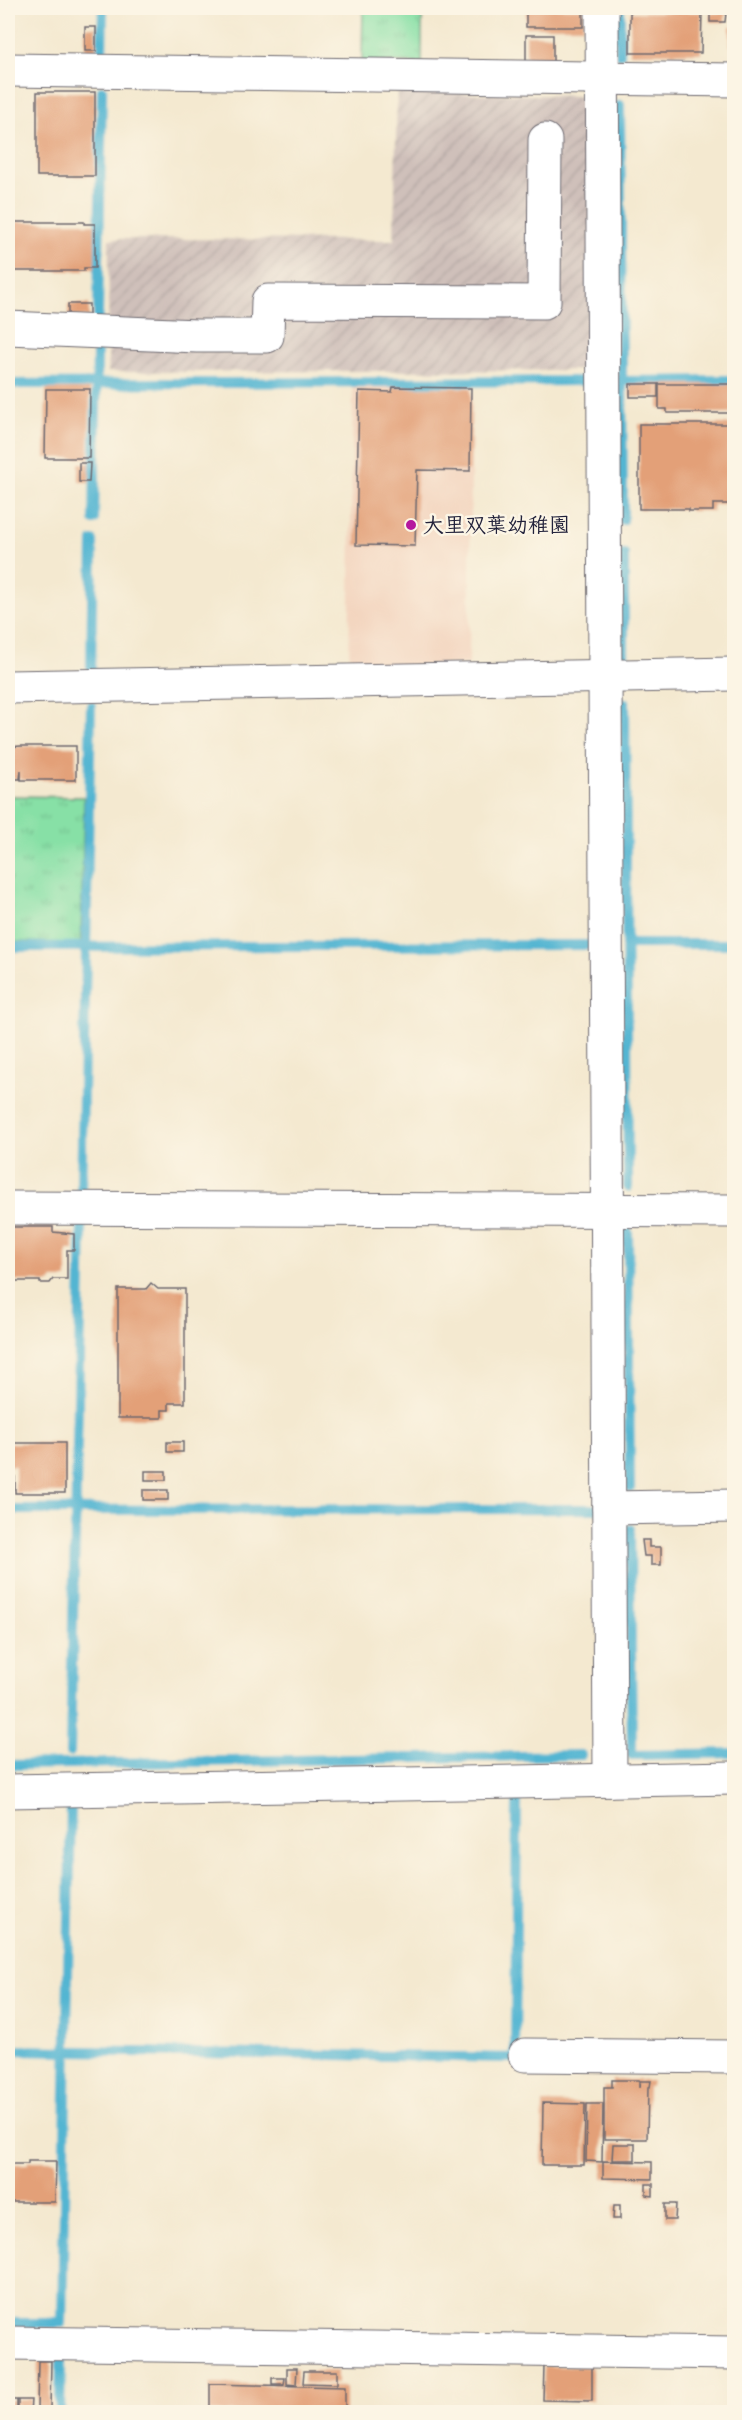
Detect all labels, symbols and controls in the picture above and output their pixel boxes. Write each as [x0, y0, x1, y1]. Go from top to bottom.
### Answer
place label: 大里双葉幼稚園 [423, 507, 570, 539]
marker: 大里双葉幼稚園 [404, 518, 418, 532]

